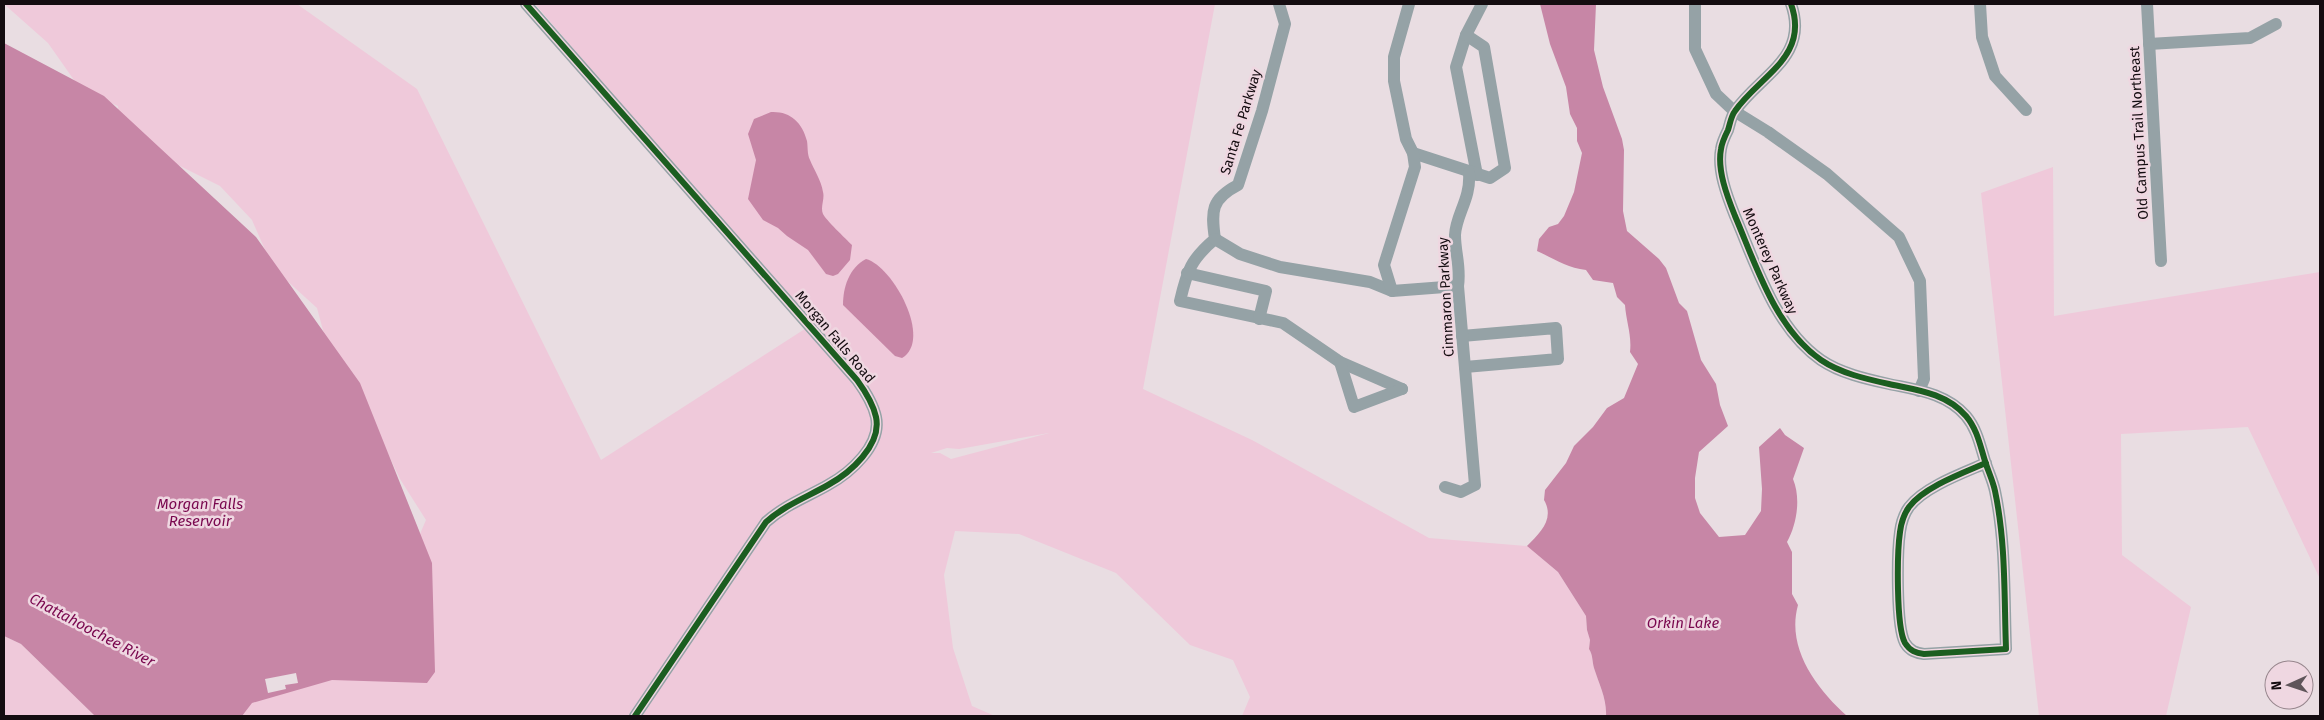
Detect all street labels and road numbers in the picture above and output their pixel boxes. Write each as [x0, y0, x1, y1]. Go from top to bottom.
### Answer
street label: Old Campus Trail Northeast [2126, 45, 2152, 220]
street label: Santa Fe Parkway [1217, 67, 1265, 177]
street label: Monterey Parkway [1739, 205, 1801, 317]
street label: Cimmaron Parkway [1434, 236, 1458, 357]
street label: Morgan Falls Road [792, 287, 878, 387]

